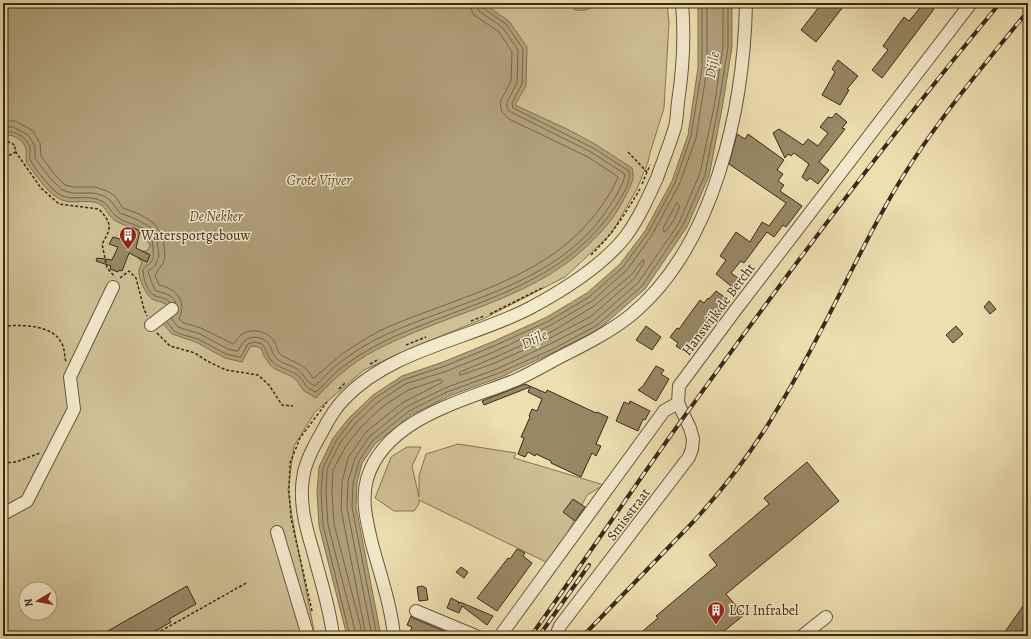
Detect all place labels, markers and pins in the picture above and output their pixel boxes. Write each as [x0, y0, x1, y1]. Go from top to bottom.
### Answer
building icon: Watersportgebouw [118, 225, 138, 250]
place label: Watersportgebouw [140, 226, 251, 245]
building icon: LCI Infrabel [706, 600, 726, 625]
place label: LCI Infrabel [729, 601, 799, 620]

